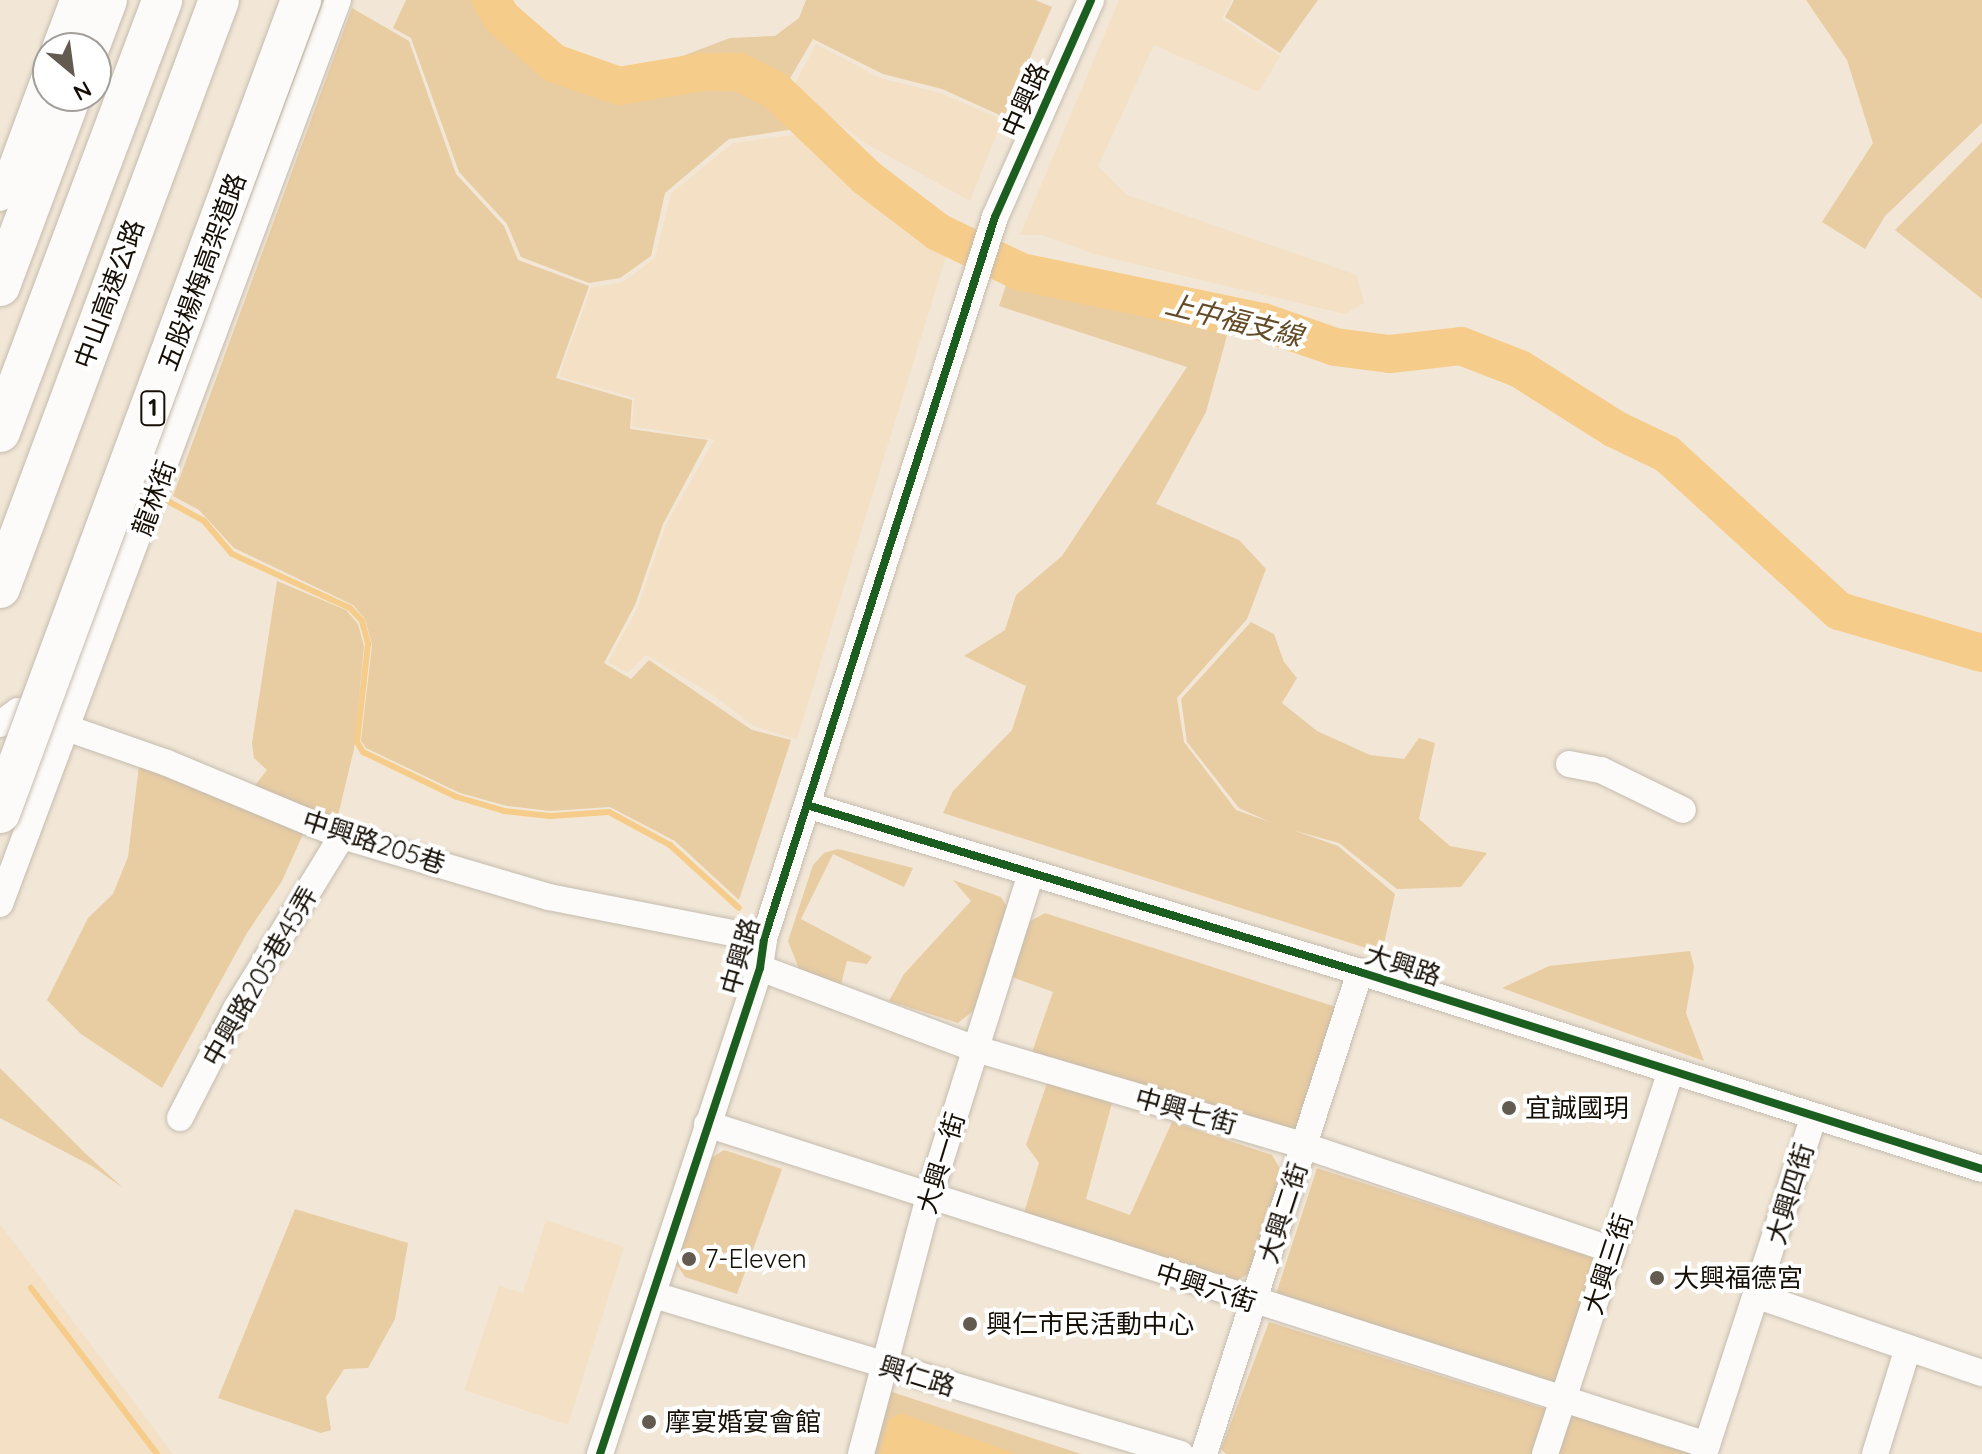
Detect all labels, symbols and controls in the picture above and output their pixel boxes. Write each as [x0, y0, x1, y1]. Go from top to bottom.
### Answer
north arrow [32, 32, 112, 112]
street label: 中興路 [995, 58, 1055, 142]
text: N [69, 75, 97, 107]
street label: 五股楊梅高架道路 [152, 169, 252, 375]
street label: 中山高速公路 [68, 215, 150, 373]
water label: 上中福支線 [1162, 287, 1306, 353]
road number: 1 [139, 388, 167, 428]
street label: 龍林街 [126, 456, 182, 540]
street label: 中興路205巷 [299, 804, 449, 880]
street label: 中興路205巷45弄 [196, 881, 324, 1071]
street label: 中興路 [714, 914, 766, 998]
street label: 大興路 [1361, 938, 1445, 992]
street label: 中興七街 [1132, 1082, 1240, 1140]
place label: 宜誠國玥 [1525, 1092, 1629, 1124]
marker: 宜誠國玥 [1500, 1099, 1518, 1117]
street label: 大興一街 [911, 1109, 971, 1217]
street label: 大興四街 [1760, 1140, 1820, 1248]
street label: 大興二街 [1252, 1159, 1314, 1267]
street label: 大興三街 [1577, 1210, 1639, 1318]
place label: 7-Eleven [705, 1243, 807, 1275]
marker: 7-Eleven [680, 1250, 698, 1268]
street label: 中興六街 [1152, 1256, 1260, 1318]
place label: 大興福德宮 [1673, 1262, 1803, 1294]
marker: 大興福德宮 [1648, 1269, 1666, 1287]
place label: 興仁市民活動中心 [986, 1308, 1194, 1340]
marker: 興仁市民活動中心 [961, 1315, 979, 1333]
street label: 興仁路 [875, 1350, 959, 1402]
place label: 摩宴婚宴會館 [665, 1406, 821, 1438]
marker: 摩宴婚宴會館 [640, 1413, 658, 1431]

